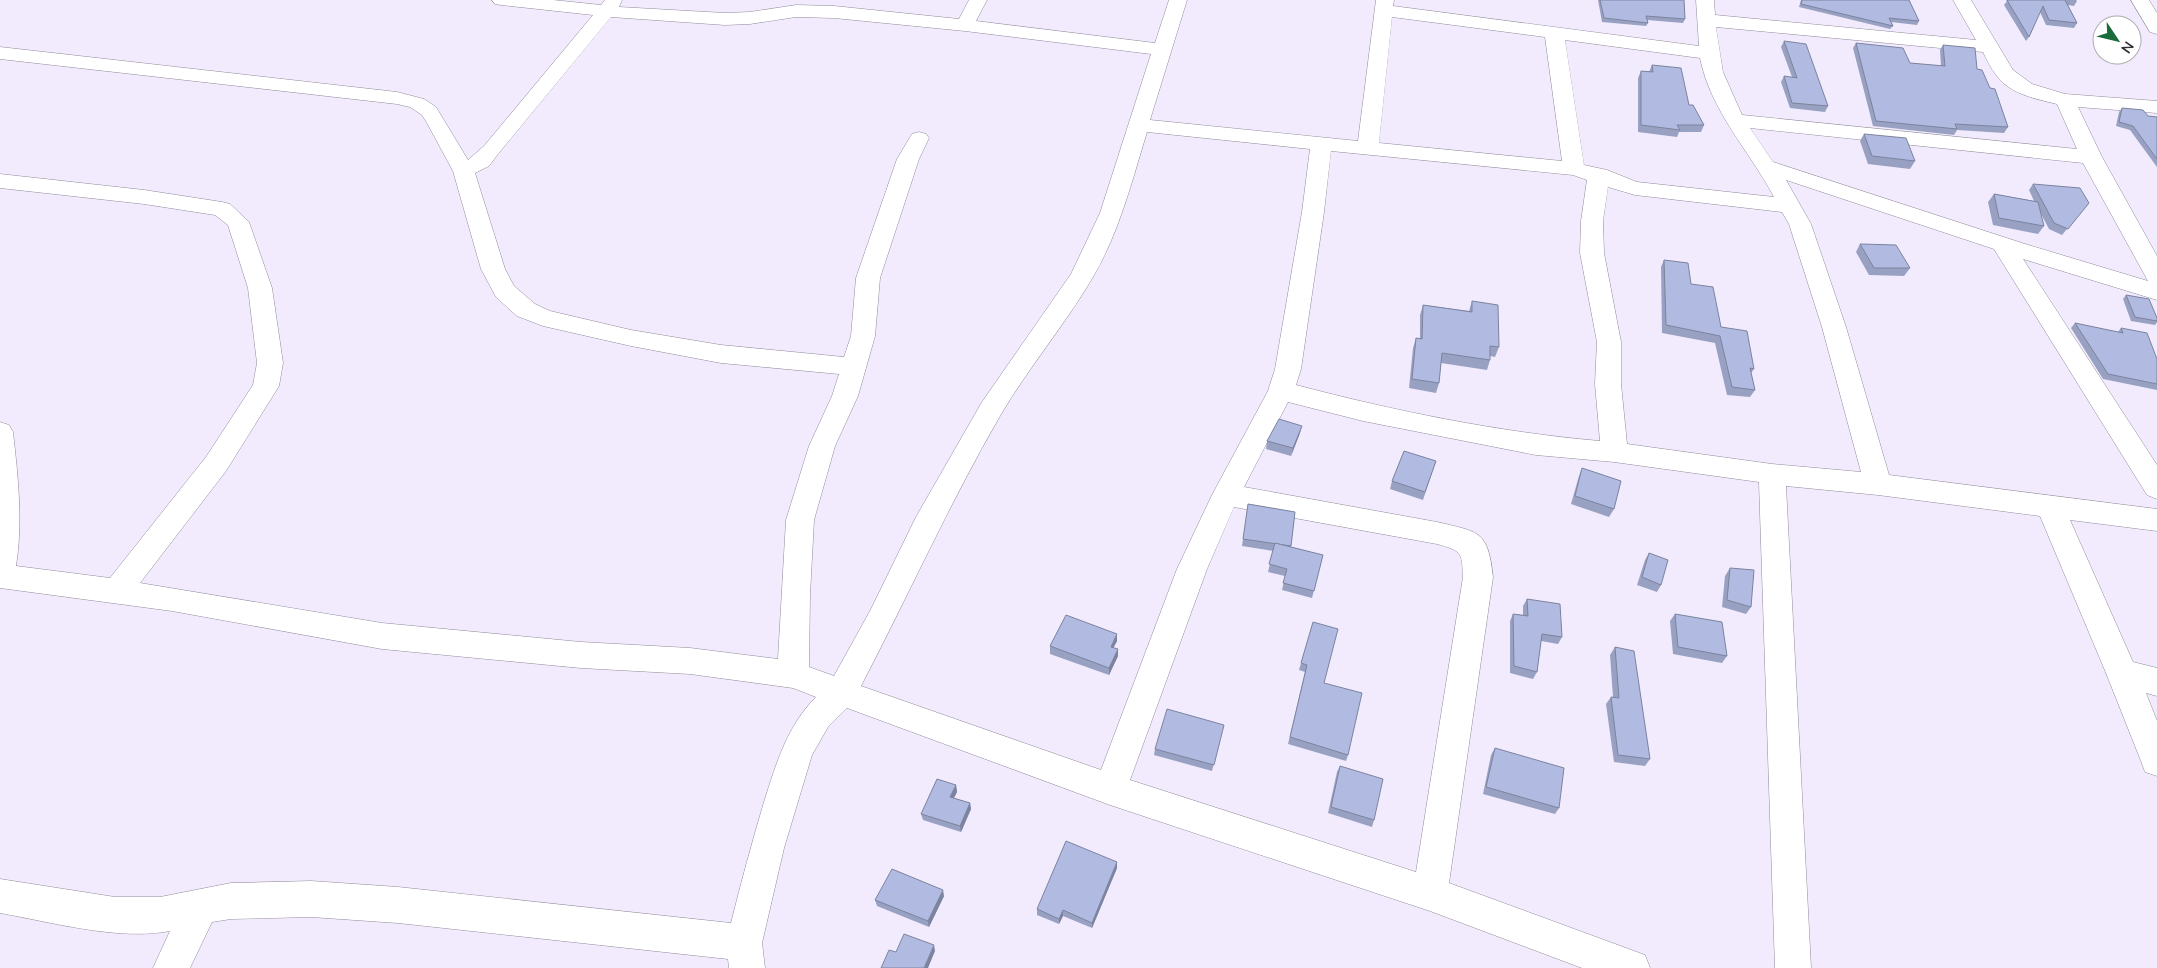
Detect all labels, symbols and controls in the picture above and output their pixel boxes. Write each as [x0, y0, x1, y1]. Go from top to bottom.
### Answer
north arrow [2092, 15, 2142, 65]
text: N [2117, 38, 2138, 57]

